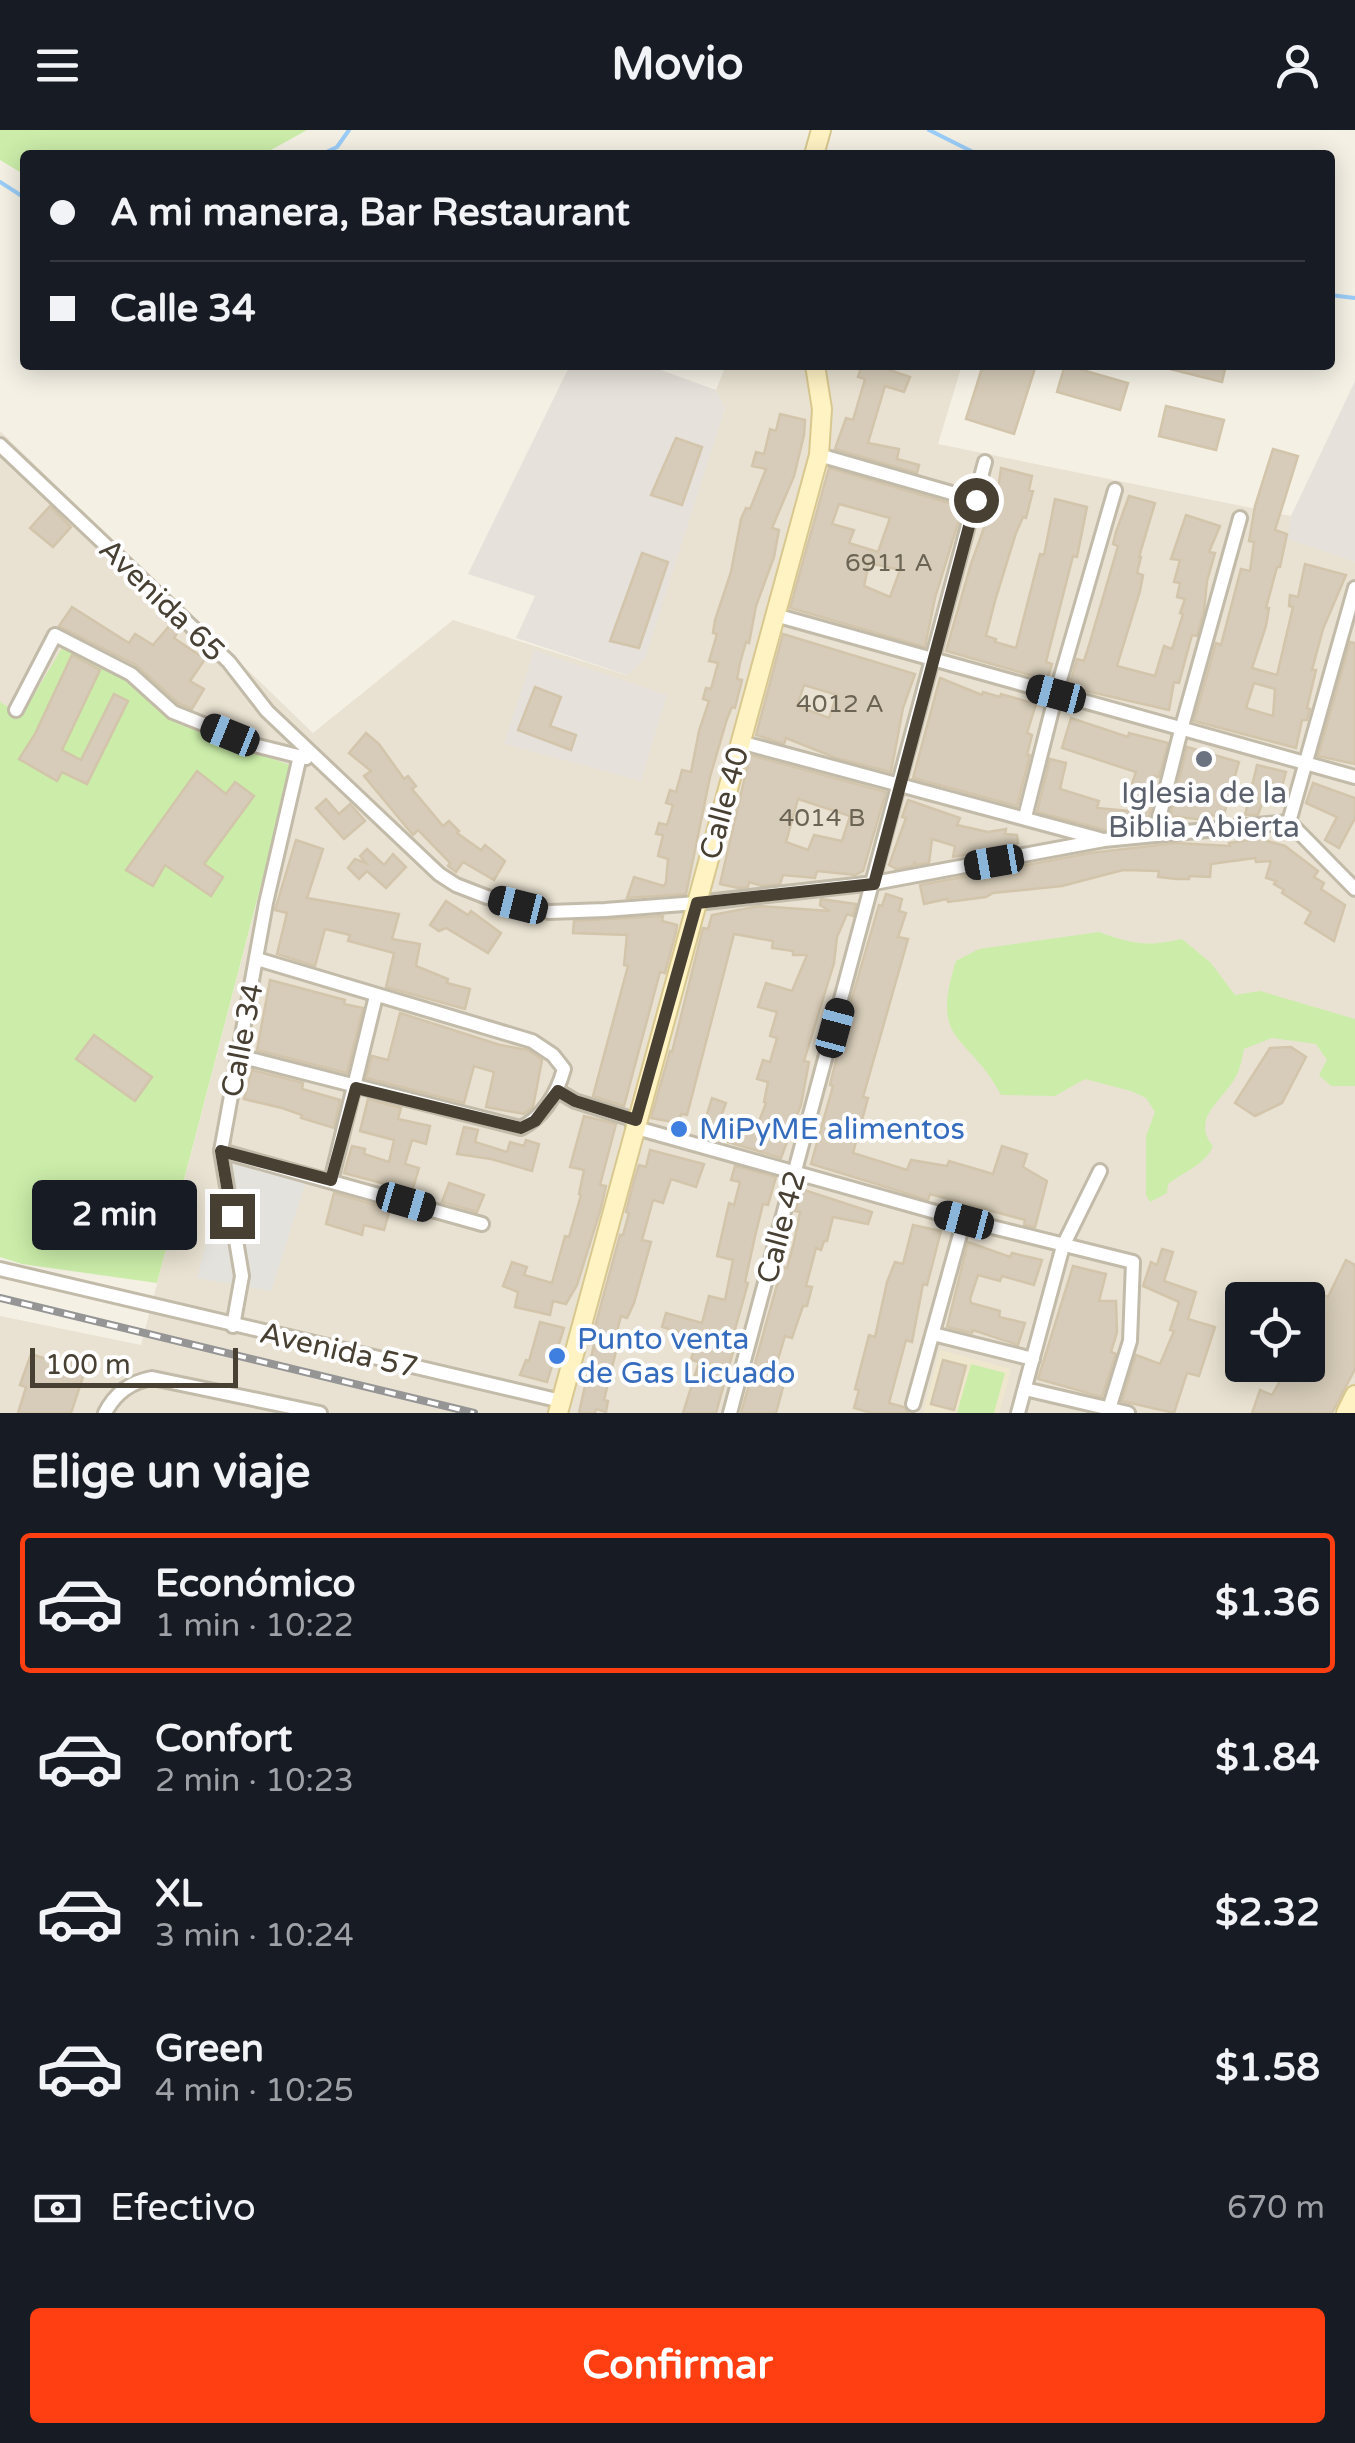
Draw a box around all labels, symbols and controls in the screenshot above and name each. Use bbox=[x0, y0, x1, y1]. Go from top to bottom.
icon: menu bbox=[30, 38, 85, 93]
text: Movio bbox=[611, 38, 744, 92]
icon: person bbox=[1270, 38, 1325, 93]
text: A mi manera, Bar Restaurant bbox=[110, 190, 630, 236]
text: Calle 34 bbox=[110, 286, 256, 332]
route start bbox=[954, 478, 999, 523]
street label: Avenida 65 bbox=[91, 531, 232, 670]
house number: 6911 A bbox=[845, 548, 933, 578]
car bbox=[1023, 672, 1089, 716]
house number: 4012 A bbox=[796, 689, 884, 719]
car bbox=[197, 710, 263, 760]
street label: Calle 40 bbox=[692, 743, 757, 864]
marker: Iglesia de la Biblia Abierta bbox=[1193, 748, 1215, 770]
place label: Iglesia de la Biblia Abierta bbox=[1108, 775, 1300, 846]
house number: 4014 B bbox=[779, 803, 865, 833]
car bbox=[962, 842, 1026, 882]
car bbox=[485, 883, 551, 927]
street label: Calle 34 bbox=[213, 980, 272, 1100]
car bbox=[813, 995, 857, 1061]
place label: MiPyME alimentos bbox=[699, 1111, 965, 1148]
marker: MiPyME alimentos bbox=[668, 1118, 690, 1140]
street label: Calle 42 bbox=[749, 1167, 814, 1288]
car bbox=[373, 1179, 439, 1225]
callout: 2 min bbox=[32, 1181, 197, 1251]
route end bbox=[210, 1194, 255, 1239]
text: 2 min bbox=[72, 1196, 157, 1234]
car bbox=[931, 1198, 997, 1242]
map controls bbox=[1225, 1282, 1325, 1382]
button: locate bbox=[1225, 1282, 1325, 1382]
street label: Avenida 57 bbox=[256, 1314, 421, 1387]
place label: Punto venta de Gas Licuado bbox=[577, 1321, 796, 1392]
scale bar bbox=[30, 1343, 238, 1388]
marker: Punto venta de Gas Licuado bbox=[546, 1345, 568, 1367]
text: 100 m bbox=[45, 1348, 131, 1382]
text: Elige un viaje bbox=[30, 1446, 310, 1500]
icon: car bbox=[35, 1558, 125, 1648]
text: Económico bbox=[155, 1561, 356, 1607]
text: $1.36 bbox=[1215, 1580, 1320, 1626]
text: 1 min · 10:22 bbox=[155, 1607, 354, 1645]
icon: car bbox=[35, 1713, 125, 1803]
text: Confort bbox=[155, 1716, 292, 1762]
text: $1.84 bbox=[1215, 1735, 1320, 1781]
text: 2 min · 10:23 bbox=[155, 1762, 354, 1800]
icon: car bbox=[35, 1868, 125, 1958]
text: XL bbox=[155, 1871, 202, 1917]
text: $2.32 bbox=[1215, 1890, 1320, 1936]
text: 3 min · 10:24 bbox=[155, 1917, 354, 1955]
icon: car bbox=[35, 2023, 125, 2113]
text: Green bbox=[155, 2026, 264, 2072]
text: $1.58 bbox=[1215, 2045, 1320, 2091]
text: 4 min · 10:25 bbox=[155, 2072, 354, 2110]
icon: cash bbox=[30, 2181, 85, 2236]
text: Efectivo bbox=[110, 2185, 256, 2231]
text: 670 m bbox=[1227, 2189, 1325, 2227]
button: Confirmar bbox=[30, 2308, 1325, 2423]

